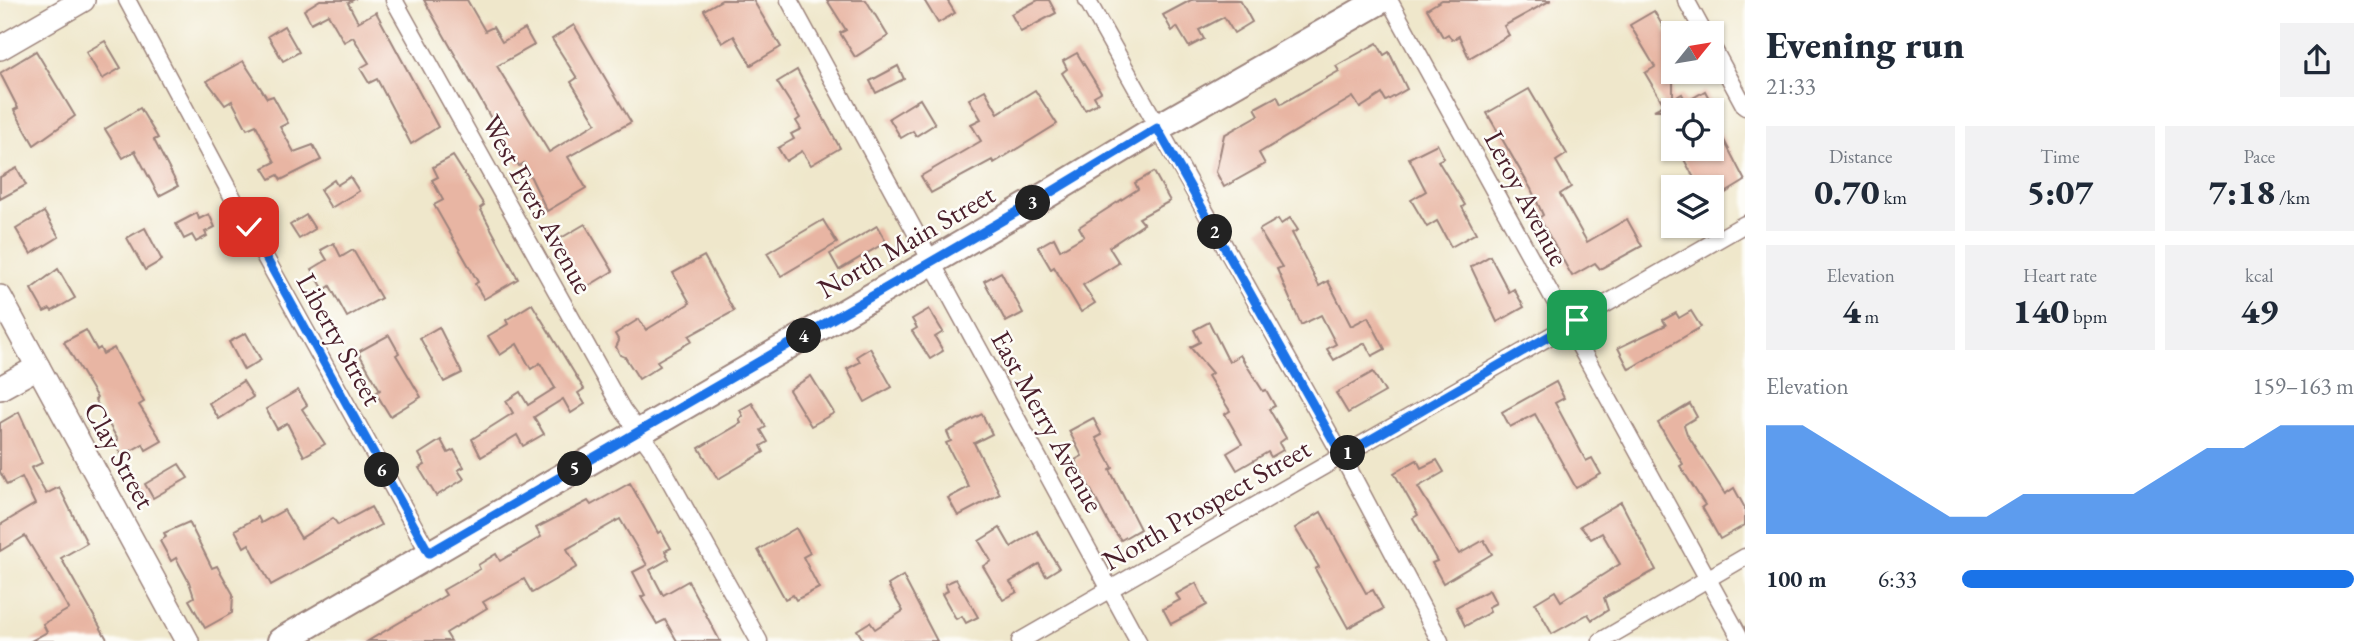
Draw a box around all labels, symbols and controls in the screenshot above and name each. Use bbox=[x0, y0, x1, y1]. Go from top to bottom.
text: Evening run bbox=[1766, 20, 1964, 69]
north arrow bbox=[1661, 21, 1724, 84]
map controls bbox=[1661, 21, 1724, 238]
button: share bbox=[2280, 23, 2354, 97]
text: 21:33 bbox=[1766, 71, 1816, 101]
button: locate bbox=[1661, 98, 1724, 161]
street label: West Evers Avenue bbox=[474, 108, 602, 300]
street label: Leroy Avenue bbox=[1476, 124, 1578, 272]
text: Distance bbox=[1829, 144, 1892, 169]
text: Time bbox=[2040, 144, 2080, 169]
text: Pace bbox=[2243, 144, 2275, 169]
text: 0.70 bbox=[1814, 169, 1880, 214]
text: 5:07 bbox=[2027, 169, 2093, 214]
text: 7:18 bbox=[2208, 169, 2275, 214]
button: layers bbox=[1661, 175, 1724, 238]
street label: North Main Street bbox=[811, 176, 1001, 306]
text: km bbox=[1880, 185, 1907, 210]
text: /km bbox=[2275, 185, 2310, 210]
pin: 3 bbox=[1016, 186, 1050, 220]
text: 3 bbox=[1027, 190, 1038, 215]
pin bbox=[219, 197, 279, 257]
icon: check bbox=[230, 208, 268, 246]
pin: 2 bbox=[1198, 215, 1232, 250]
text: 2 bbox=[1209, 219, 1220, 244]
text: Elevation bbox=[1826, 263, 1895, 288]
text: Heart rate bbox=[2023, 263, 2097, 288]
text: kcal bbox=[2245, 263, 2274, 288]
street label: Liberty Street bbox=[289, 266, 391, 412]
text: 4 bbox=[1842, 288, 1861, 333]
text: 140 bbox=[2013, 288, 2069, 333]
text: 49 bbox=[2240, 288, 2278, 333]
pin bbox=[1547, 290, 1607, 350]
icon: arrive bbox=[1558, 301, 1596, 339]
text: m bbox=[1861, 304, 1879, 329]
text: bpm bbox=[2069, 304, 2107, 329]
pin: 4 bbox=[786, 318, 822, 354]
text: 4 bbox=[798, 323, 809, 348]
street label: East Merry Avenue bbox=[983, 324, 1113, 518]
text: Elevation bbox=[1766, 371, 1849, 401]
text: 159–163 m bbox=[2253, 371, 2354, 401]
street label: Clay Street bbox=[76, 395, 164, 515]
street label: North Prospect Street bbox=[1096, 430, 1317, 578]
pin: 1 bbox=[1330, 435, 1366, 470]
text: 1 bbox=[1342, 440, 1353, 465]
pin: 6 bbox=[364, 452, 400, 488]
pin: 5 bbox=[558, 452, 592, 486]
text: 5 bbox=[569, 456, 580, 481]
text: 6 bbox=[376, 457, 387, 482]
text: 100 m bbox=[1766, 564, 1827, 594]
text: 6:33 bbox=[1878, 564, 1917, 594]

